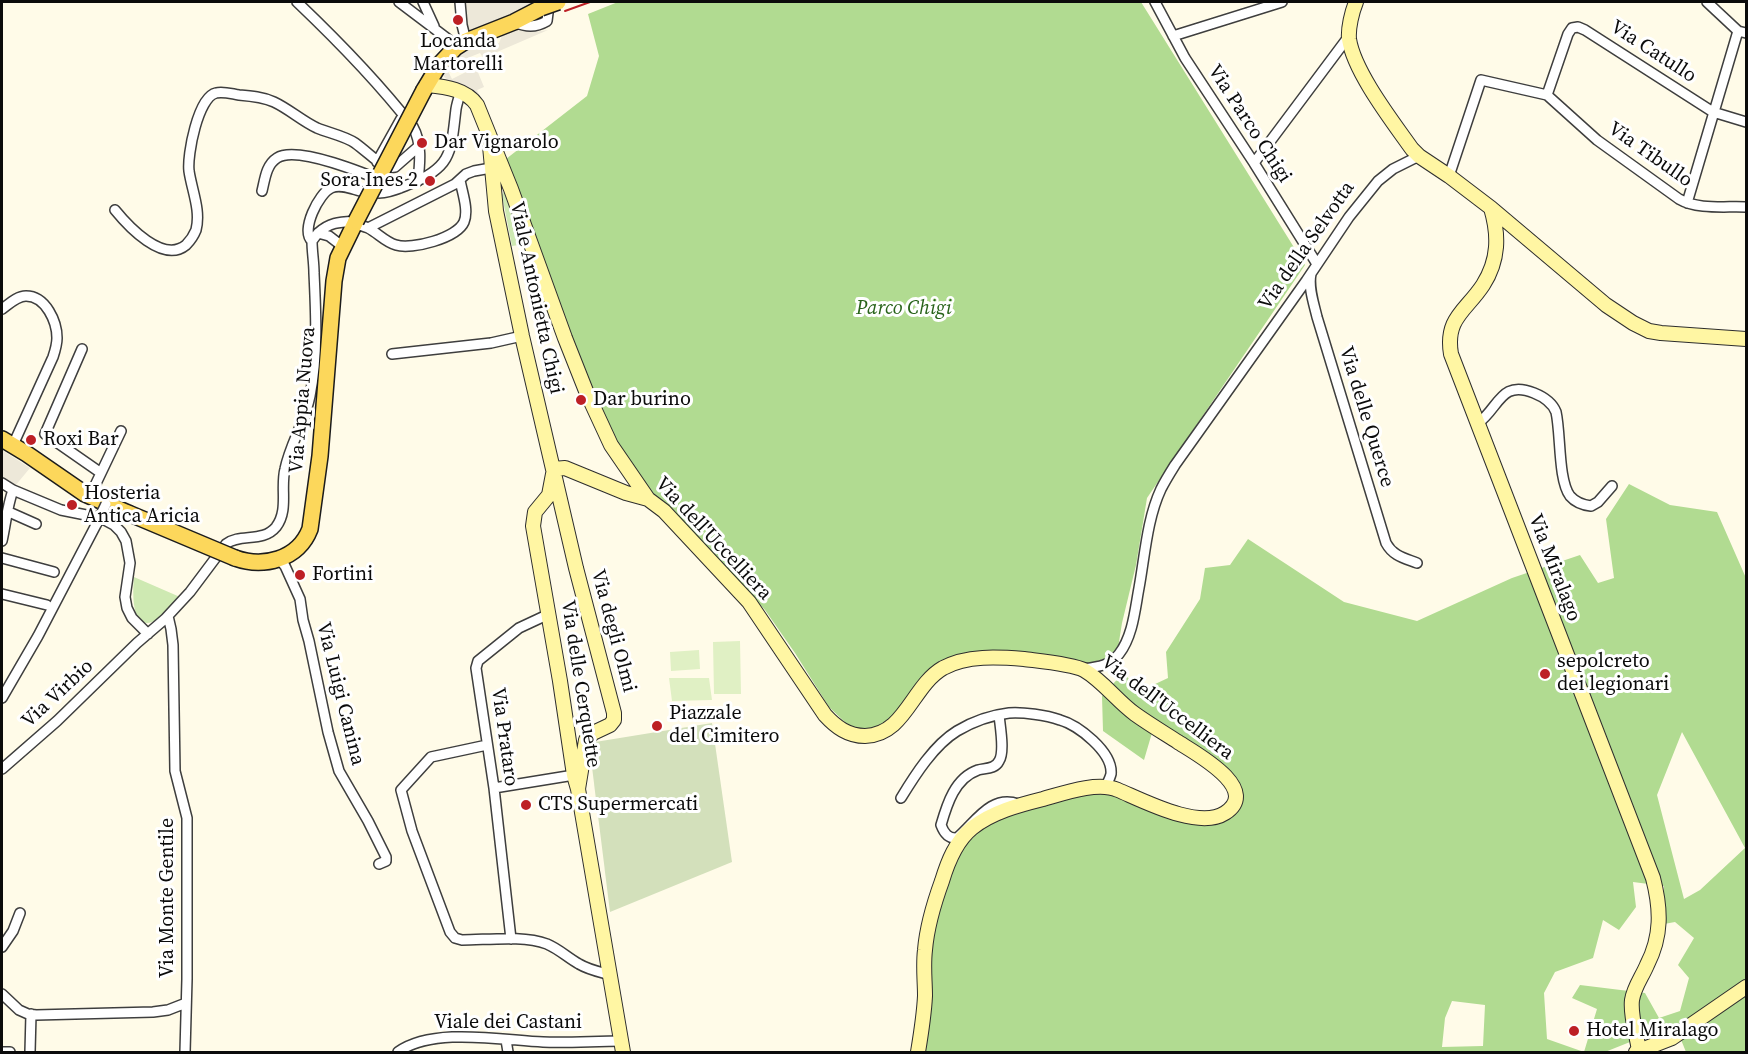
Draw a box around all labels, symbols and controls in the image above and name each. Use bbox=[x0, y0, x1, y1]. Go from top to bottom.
marker: Locanda Martorelli bbox=[451, 13, 465, 27]
street label: Via Catullo bbox=[1606, 15, 1700, 89]
place label: Locanda Martorelli bbox=[413, 30, 503, 77]
street label: Via Parco Chigi bbox=[1202, 60, 1296, 188]
street label: Via Tibullo bbox=[1603, 117, 1697, 193]
place label: Dar Vignarolo bbox=[434, 131, 559, 155]
marker: Dar Vignarolo bbox=[415, 136, 429, 150]
place label: Sora Ines 2 bbox=[321, 169, 418, 193]
marker: Sora Ines 2 bbox=[423, 174, 437, 188]
street label: Via della Selvotta bbox=[1254, 177, 1360, 315]
street label: Viale Antonietta Chigi bbox=[504, 200, 568, 396]
park label: Parco Chigi bbox=[856, 297, 952, 321]
street label: Via Appia Nuova bbox=[285, 326, 321, 474]
street label: Via delle Querce bbox=[1333, 344, 1399, 490]
place label: Dar burino bbox=[593, 388, 691, 412]
marker: Dar burino bbox=[574, 393, 588, 407]
place label: Roxi Bar bbox=[43, 428, 119, 452]
marker: Roxi Bar bbox=[24, 433, 38, 447]
street label: Via dell'Uccelliera bbox=[650, 472, 776, 606]
place label: Hosteria Antica Aricia bbox=[84, 482, 200, 529]
marker: Hosteria Antica Aricia bbox=[65, 498, 79, 512]
street label: Via Miralago bbox=[1523, 511, 1585, 625]
place label: Fortini bbox=[312, 563, 373, 587]
street label: Via degli Olmi bbox=[585, 567, 641, 695]
marker: Fortini bbox=[293, 568, 307, 582]
street label: Via delle Cerquette bbox=[555, 599, 605, 769]
street label: Via Luigi Canina bbox=[311, 620, 369, 768]
street label: Via dell'Uccelliera bbox=[1096, 650, 1238, 766]
place label: sepolcreto dei legionari bbox=[1557, 650, 1669, 697]
street label: Via Virbio bbox=[17, 655, 99, 733]
marker: sepolcreto dei legionari bbox=[1538, 667, 1552, 681]
street label: Via Prataro bbox=[485, 686, 523, 788]
place label: Piazzale del Cimitero bbox=[669, 702, 779, 749]
marker: Piazzale del Cimitero bbox=[650, 719, 664, 733]
place label: CTS Supermercati bbox=[538, 793, 698, 817]
marker: CTS Supermercati bbox=[519, 798, 533, 812]
street label: Via Monte Gentile bbox=[156, 818, 180, 978]
street label: Viale dei Castani bbox=[434, 1011, 582, 1035]
place label: Hotel Miralago bbox=[1586, 1019, 1719, 1043]
marker: Hotel Miralago bbox=[1567, 1024, 1581, 1038]

